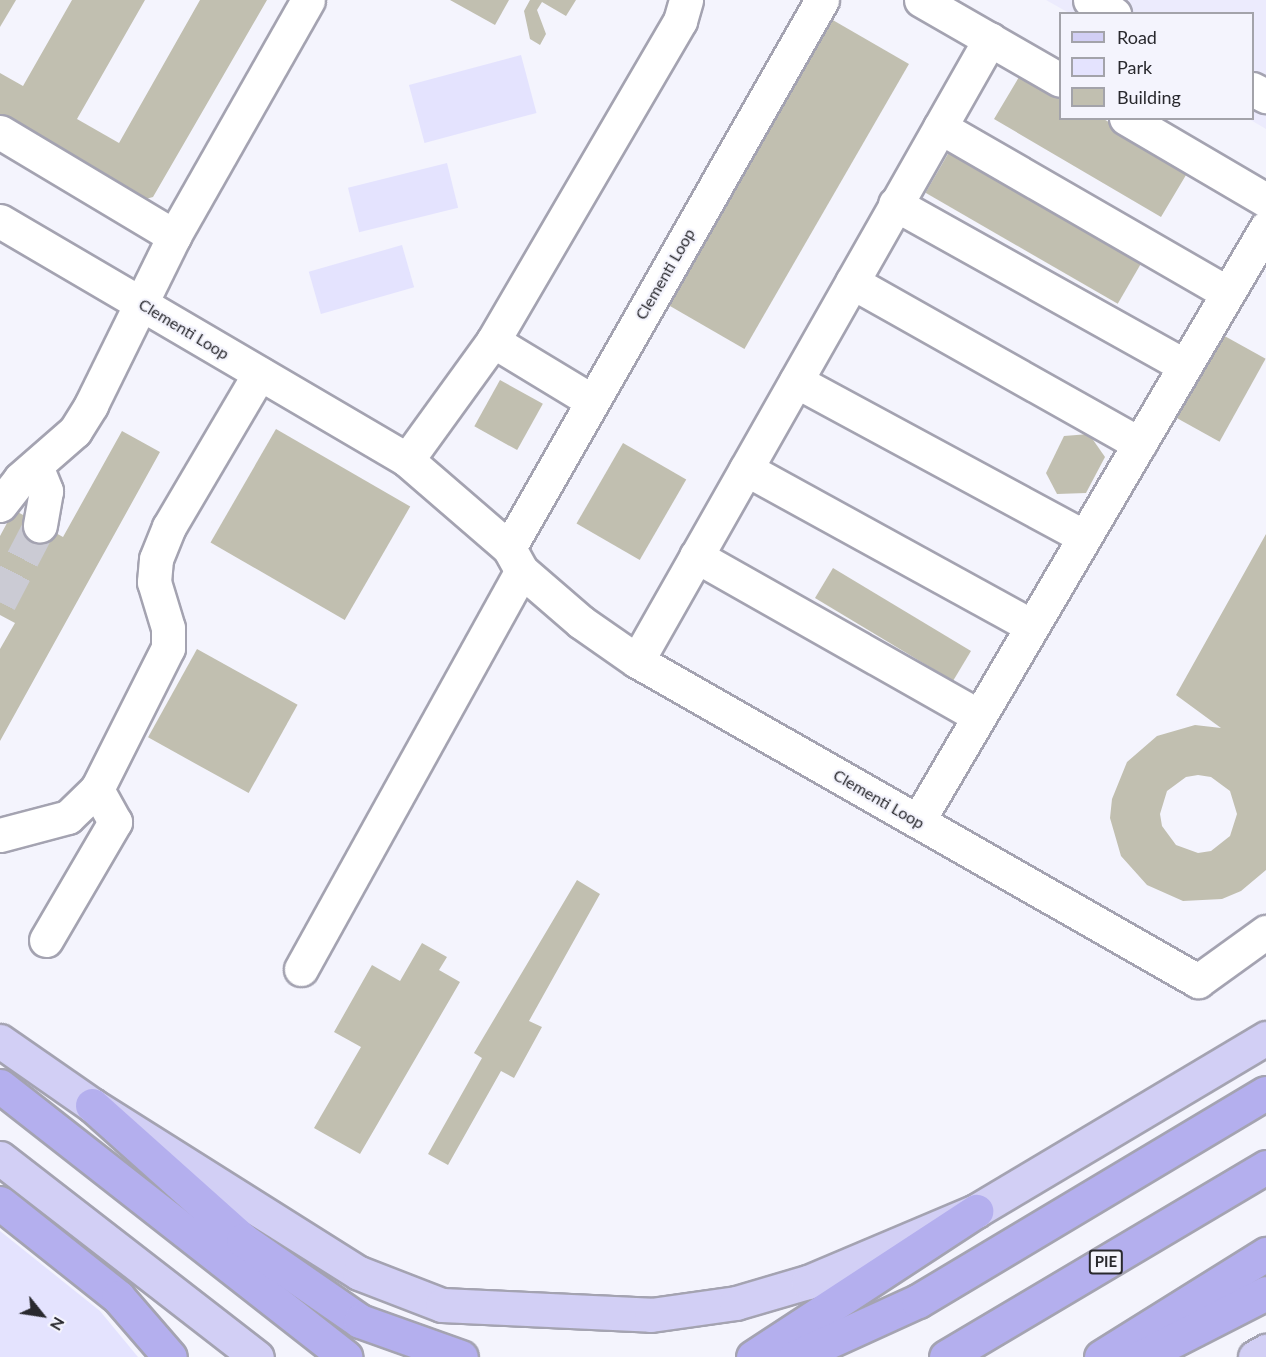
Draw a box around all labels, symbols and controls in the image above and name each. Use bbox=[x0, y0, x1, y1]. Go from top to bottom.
legend bbox=[1059, 12, 1254, 120]
text: Road bbox=[1117, 26, 1157, 48]
text: Park bbox=[1117, 56, 1152, 78]
text: Building bbox=[1117, 86, 1181, 108]
street label: Clementi Loop bbox=[631, 225, 699, 323]
street label: Clementi Loop bbox=[135, 294, 233, 364]
street label: Clementi Loop bbox=[830, 765, 928, 833]
road number: PIE bbox=[1088, 1250, 1124, 1274]
north arrow bbox=[12, 1285, 72, 1345]
text: N bbox=[47, 1314, 69, 1334]

